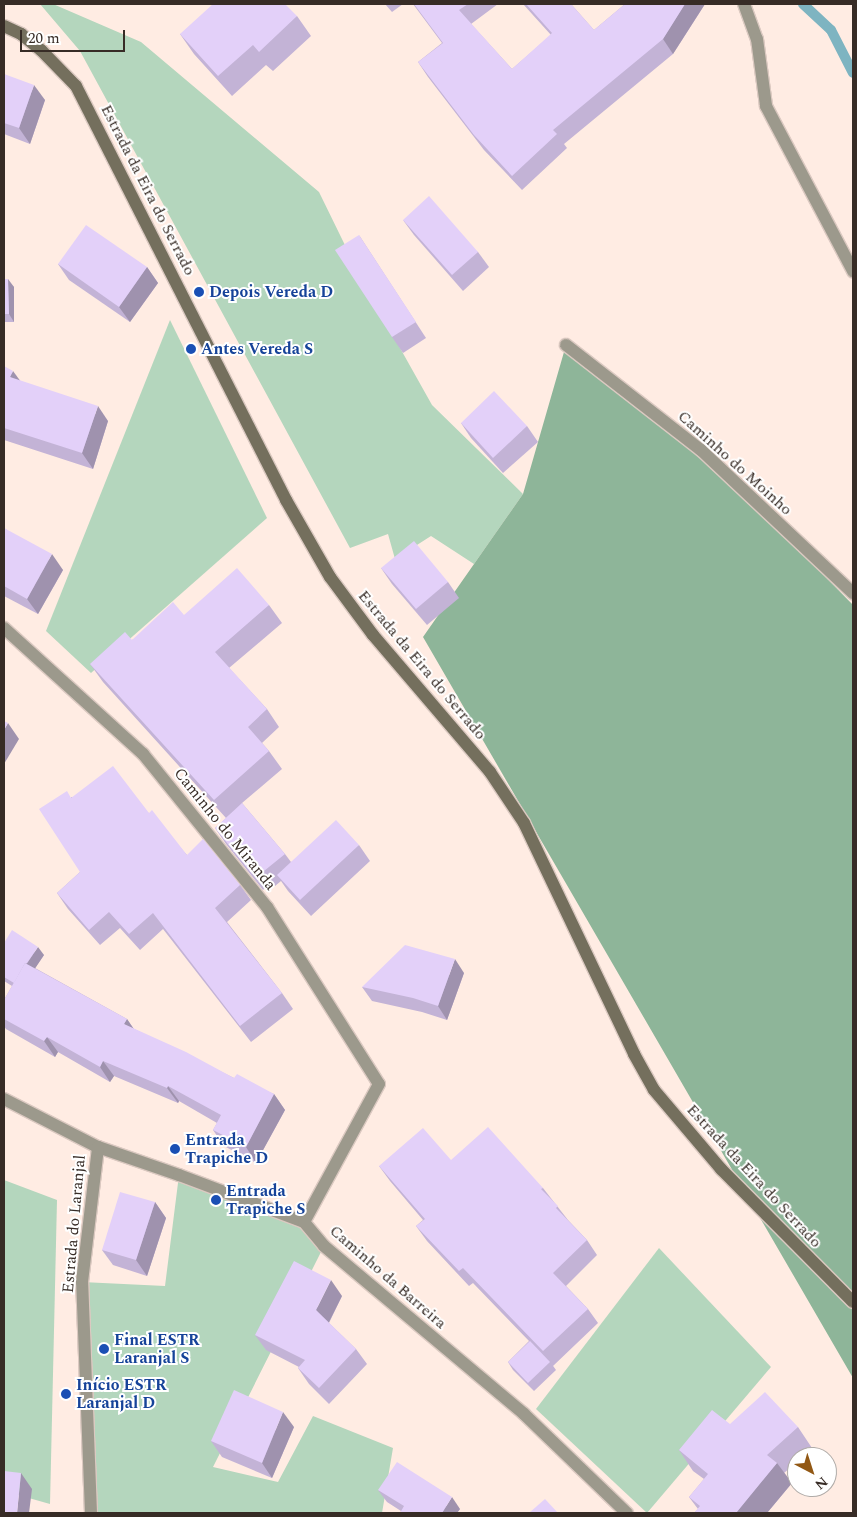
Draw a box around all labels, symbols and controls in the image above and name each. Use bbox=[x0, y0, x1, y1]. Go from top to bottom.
scale bar bbox=[22, 20, 128, 52]
text: 20 m bbox=[28, 27, 60, 50]
street label: Estrada da Eira do Serrado bbox=[97, 101, 199, 279]
place label: Depois Vereda D bbox=[209, 282, 333, 302]
marker: Depois Vereda D bbox=[193, 286, 205, 298]
place label: Antes Vereda S bbox=[201, 339, 313, 359]
marker: Antes Vereda S bbox=[185, 343, 197, 355]
street label: Caminho do Moinho bbox=[674, 407, 796, 519]
street label: Estrada da Eira do Serrado bbox=[354, 586, 490, 744]
street label: Caminho do Miranda bbox=[170, 764, 280, 894]
street label: Estrada da Eira do Serrado bbox=[683, 1100, 825, 1252]
place label: Entrada Trapiche D bbox=[185, 1130, 268, 1168]
marker: Entrada Trapiche D bbox=[169, 1143, 181, 1155]
street label: Estrada do Laranjal bbox=[58, 1154, 90, 1294]
place label: Entrada Trapiche S bbox=[226, 1181, 305, 1219]
marker: Entrada Trapiche S bbox=[210, 1194, 222, 1206]
street label: Caminho da Barreira bbox=[326, 1221, 450, 1333]
place label: Final ESTR Laranjal S bbox=[114, 1330, 200, 1368]
marker: Final ESTR Laranjal S bbox=[98, 1343, 110, 1355]
place label: Início ESTR Laranjal D bbox=[76, 1375, 167, 1413]
marker: Início ESTR Laranjal D bbox=[60, 1388, 72, 1400]
north arrow bbox=[787, 1447, 837, 1497]
text: N bbox=[810, 1471, 832, 1495]

